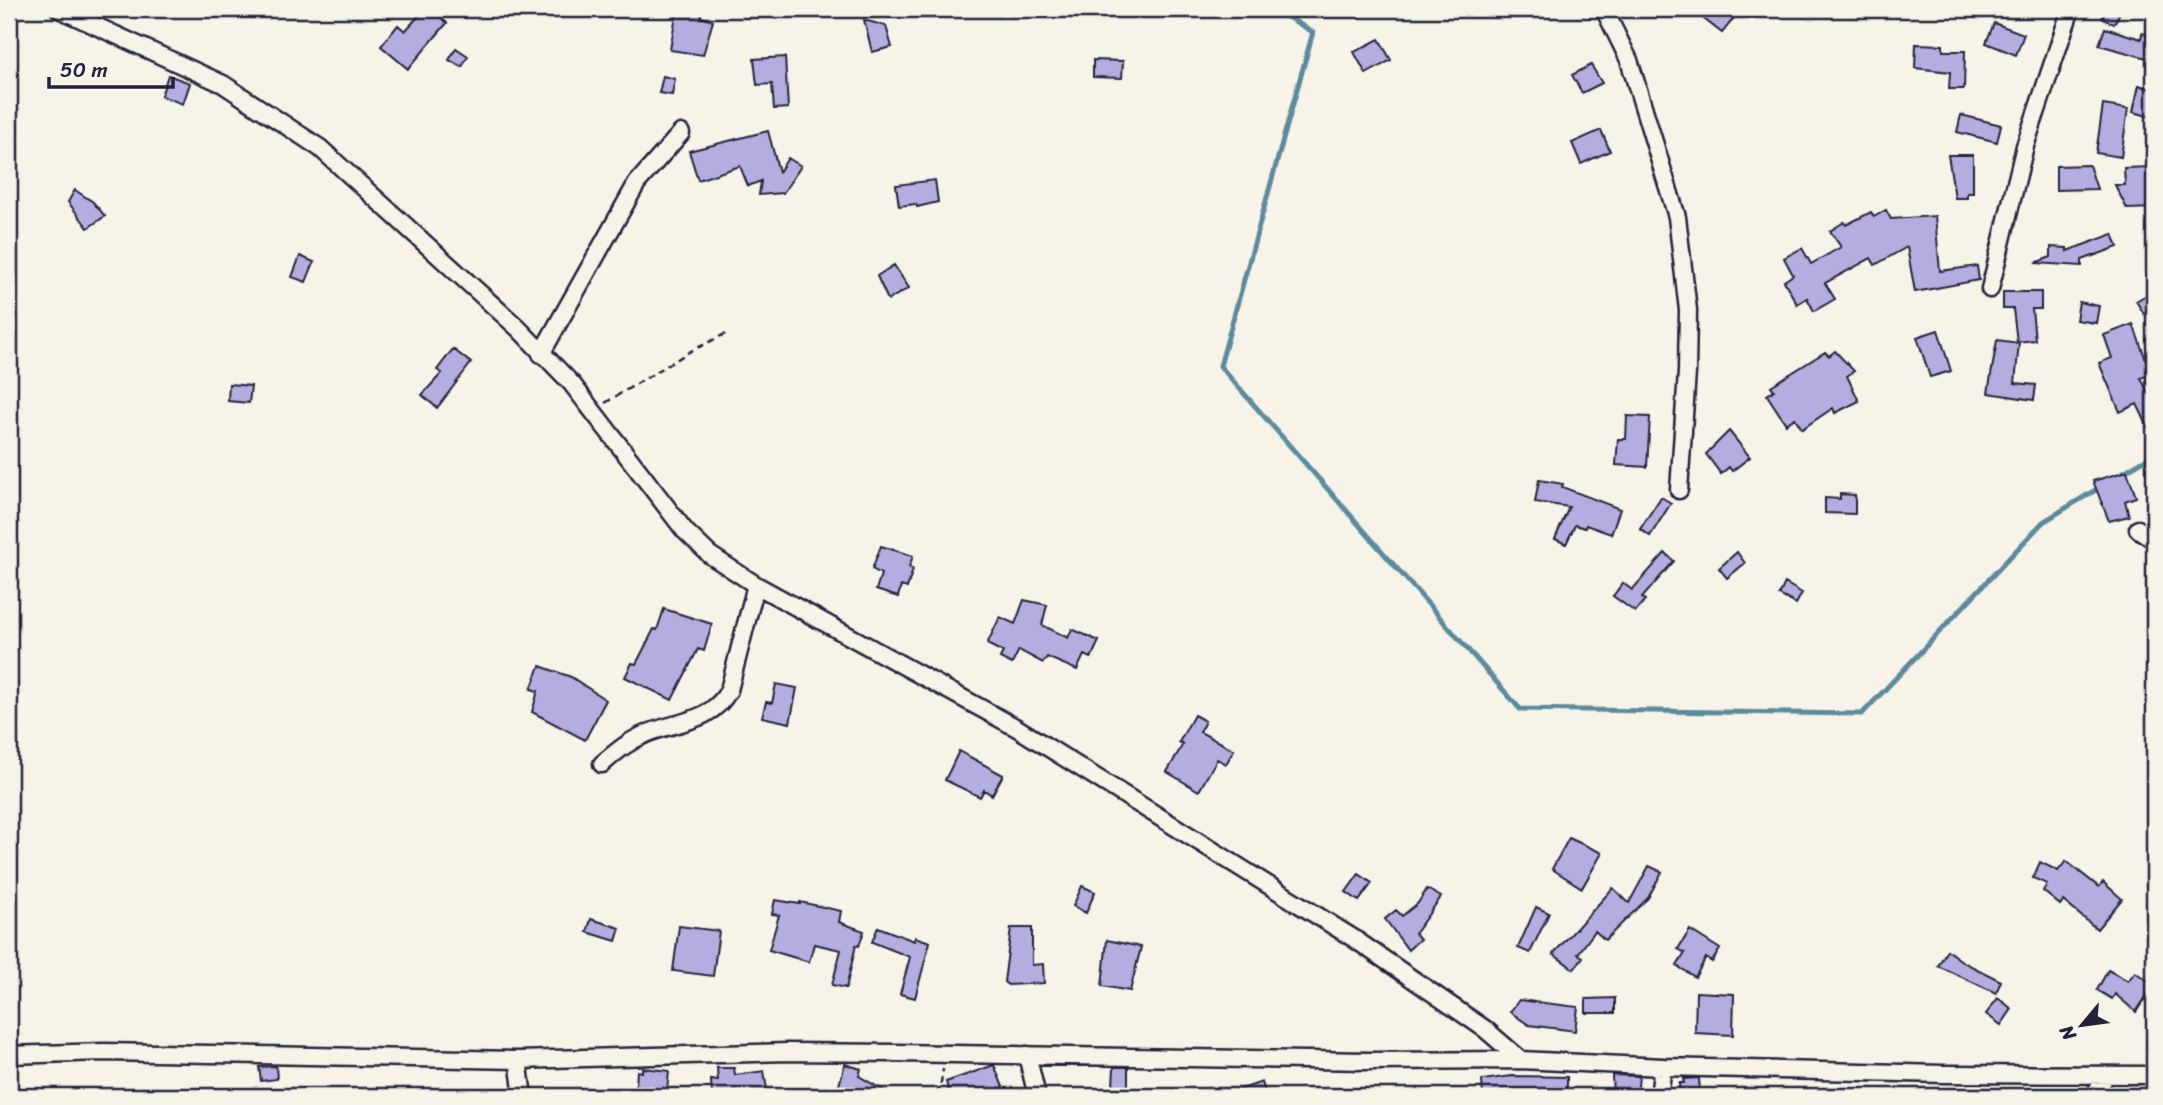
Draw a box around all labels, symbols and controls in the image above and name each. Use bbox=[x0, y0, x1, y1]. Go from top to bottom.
scale bar bbox=[49, 46, 173, 90]
text: 50 m bbox=[60, 51, 108, 89]
north arrow bbox=[2048, 990, 2118, 1060]
text: N bbox=[2050, 1019, 2086, 1048]

